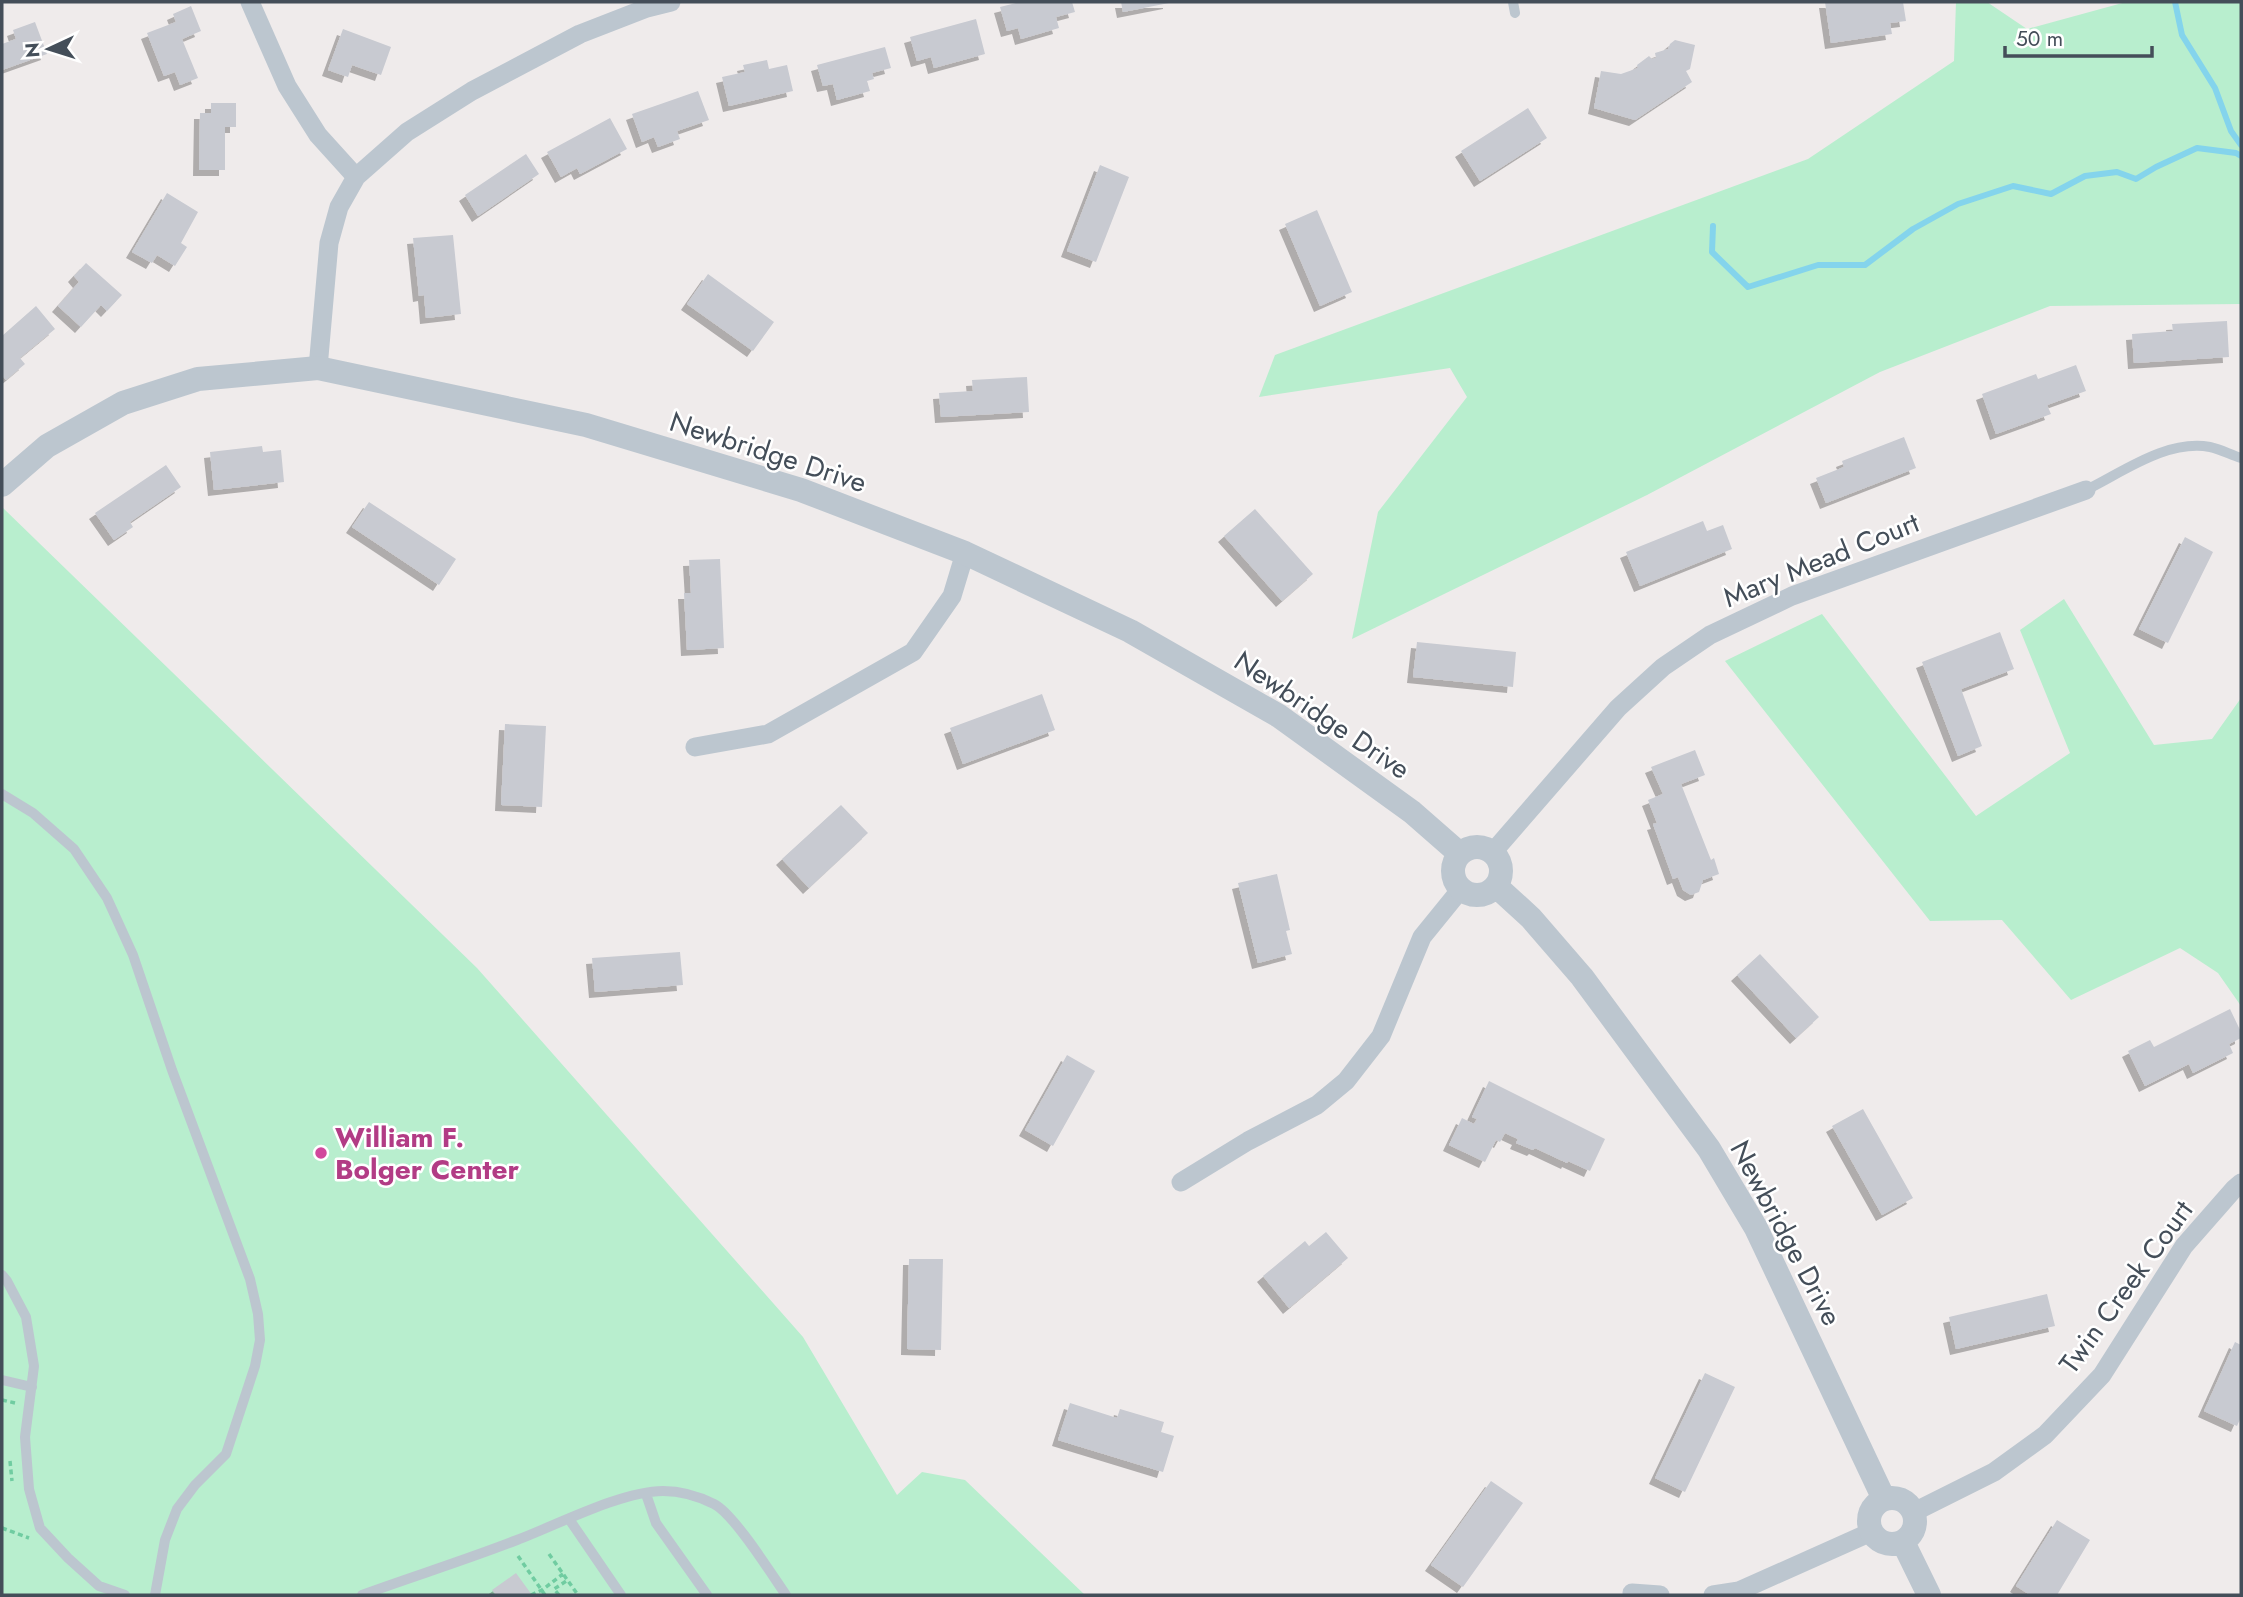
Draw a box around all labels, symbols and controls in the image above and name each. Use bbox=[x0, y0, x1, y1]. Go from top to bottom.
north arrow bbox=[14, 14, 84, 84]
scale bar bbox=[2005, 14, 2152, 58]
text: 50 m bbox=[2016, 24, 2063, 54]
text: N bbox=[19, 42, 47, 59]
street label: Newbridge Drive bbox=[664, 401, 872, 503]
street label: Mary Mead Court bbox=[1717, 502, 1925, 618]
street label: Newbridge Drive bbox=[1226, 641, 1418, 789]
place label: William F. Bolger Center bbox=[335, 1117, 519, 1190]
street label: Newbridge Drive bbox=[1720, 1133, 1852, 1333]
marker: William F. Bolger Center bbox=[313, 1145, 329, 1161]
street label: Twin Creek Court bbox=[2049, 1192, 2203, 1382]

